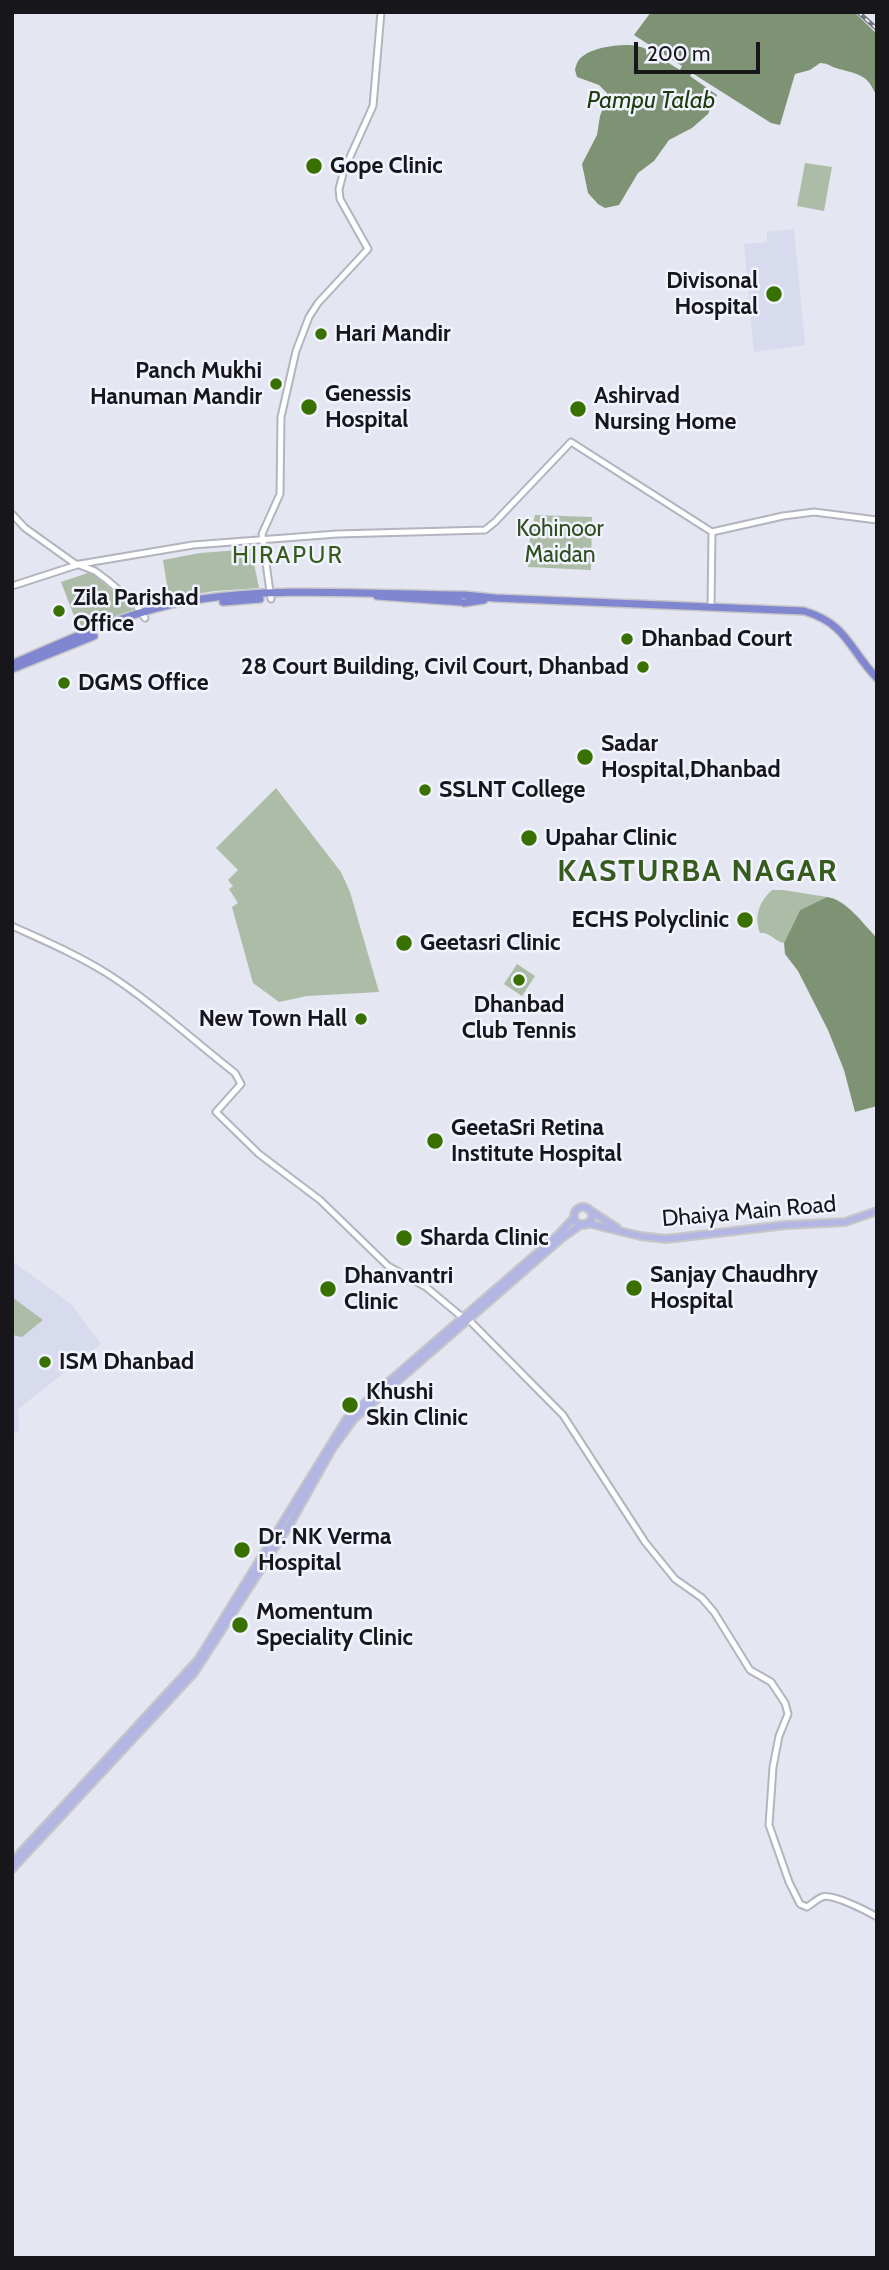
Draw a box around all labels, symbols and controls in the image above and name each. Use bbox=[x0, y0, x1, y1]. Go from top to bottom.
scale bar bbox=[637, 28, 763, 72]
text: 200 m bbox=[647, 41, 710, 66]
water label: Pampu Talab bbox=[587, 87, 715, 115]
place label: Gope Clinic bbox=[330, 152, 443, 180]
marker: Gope Clinic bbox=[304, 156, 324, 176]
place label: Divisonal Hospital bbox=[666, 267, 758, 321]
marker: Divisonal Hospital bbox=[764, 284, 784, 304]
place label: Hari Mandir bbox=[335, 320, 451, 348]
marker: Hari Mandir bbox=[313, 326, 329, 342]
place label: Panch Mukhi Hanuman Mandir bbox=[90, 357, 262, 411]
marker: Panch Mukhi Hanuman Mandir bbox=[268, 376, 284, 392]
place label: Genessis Hospital bbox=[325, 380, 411, 434]
place label: Ashirvad Nursing Home bbox=[594, 382, 736, 436]
marker: Genessis Hospital bbox=[299, 397, 319, 417]
marker: Ashirvad Nursing Home bbox=[568, 399, 588, 419]
park label: Kohinoor Maidan bbox=[516, 515, 604, 569]
district label: HIRAPUR bbox=[233, 542, 343, 570]
place label: Zila Parishad Office bbox=[73, 584, 199, 638]
marker: Zila Parishad Office bbox=[51, 603, 67, 619]
place label: Dhanbad Court bbox=[641, 625, 792, 653]
marker: Dhanbad Court bbox=[619, 631, 635, 647]
place label: 28 Court Building, Civil Court, Dhanbad bbox=[241, 653, 629, 681]
marker: 28 Court Building, Civil Court, Dhanbad bbox=[635, 659, 651, 675]
place label: DGMS Office bbox=[78, 669, 209, 697]
marker: DGMS Office bbox=[56, 675, 72, 691]
place label: Sadar Hospital,Dhanbad bbox=[601, 730, 781, 784]
marker: Sadar Hospital,Dhanbad bbox=[575, 747, 595, 767]
place label: SSLNT College bbox=[439, 776, 585, 804]
marker: SSLNT College bbox=[417, 782, 433, 798]
place label: Upahar Clinic bbox=[545, 824, 677, 852]
marker: Upahar Clinic bbox=[519, 828, 539, 848]
district label: KASTURBA NAGAR bbox=[559, 854, 837, 890]
place label: ECHS Polyclinic bbox=[572, 906, 729, 934]
marker: ECHS Polyclinic bbox=[735, 910, 755, 930]
place label: Geetasri Clinic bbox=[420, 929, 560, 957]
marker: Geetasri Clinic bbox=[394, 933, 414, 953]
marker: Dhanbad Club Tennis bbox=[511, 972, 527, 988]
place label: Dhanbad Club Tennis bbox=[462, 991, 576, 1045]
place label: New Town Hall bbox=[199, 1005, 347, 1033]
marker: New Town Hall bbox=[353, 1011, 369, 1027]
place label: GeetaSri Retina Institute Hospital bbox=[451, 1114, 622, 1168]
marker: GeetaSri Retina Institute Hospital bbox=[425, 1131, 445, 1151]
street label: Dhaiya Main Road bbox=[661, 1191, 837, 1233]
place label: Sharda Clinic bbox=[420, 1224, 549, 1252]
marker: Sharda Clinic bbox=[394, 1228, 414, 1248]
place label: Sanjay Chaudhry Hospital bbox=[650, 1261, 818, 1315]
place label: Dhanvantri Clinic bbox=[344, 1262, 453, 1316]
marker: Sanjay Chaudhry Hospital bbox=[624, 1278, 644, 1298]
marker: Dhanvantri Clinic bbox=[318, 1279, 338, 1299]
place label: ISM Dhanbad bbox=[59, 1348, 194, 1376]
marker: ISM Dhanbad bbox=[37, 1354, 53, 1370]
place label: Khushi Skin Clinic bbox=[366, 1378, 468, 1432]
marker: Khushi Skin Clinic bbox=[340, 1395, 360, 1415]
place label: Dr. NK Verma Hospital bbox=[258, 1523, 391, 1577]
marker: Dr. NK Verma Hospital bbox=[232, 1540, 252, 1560]
place label: Momentum Speciality Clinic bbox=[256, 1598, 413, 1652]
marker: Momentum Speciality Clinic bbox=[230, 1615, 250, 1635]

